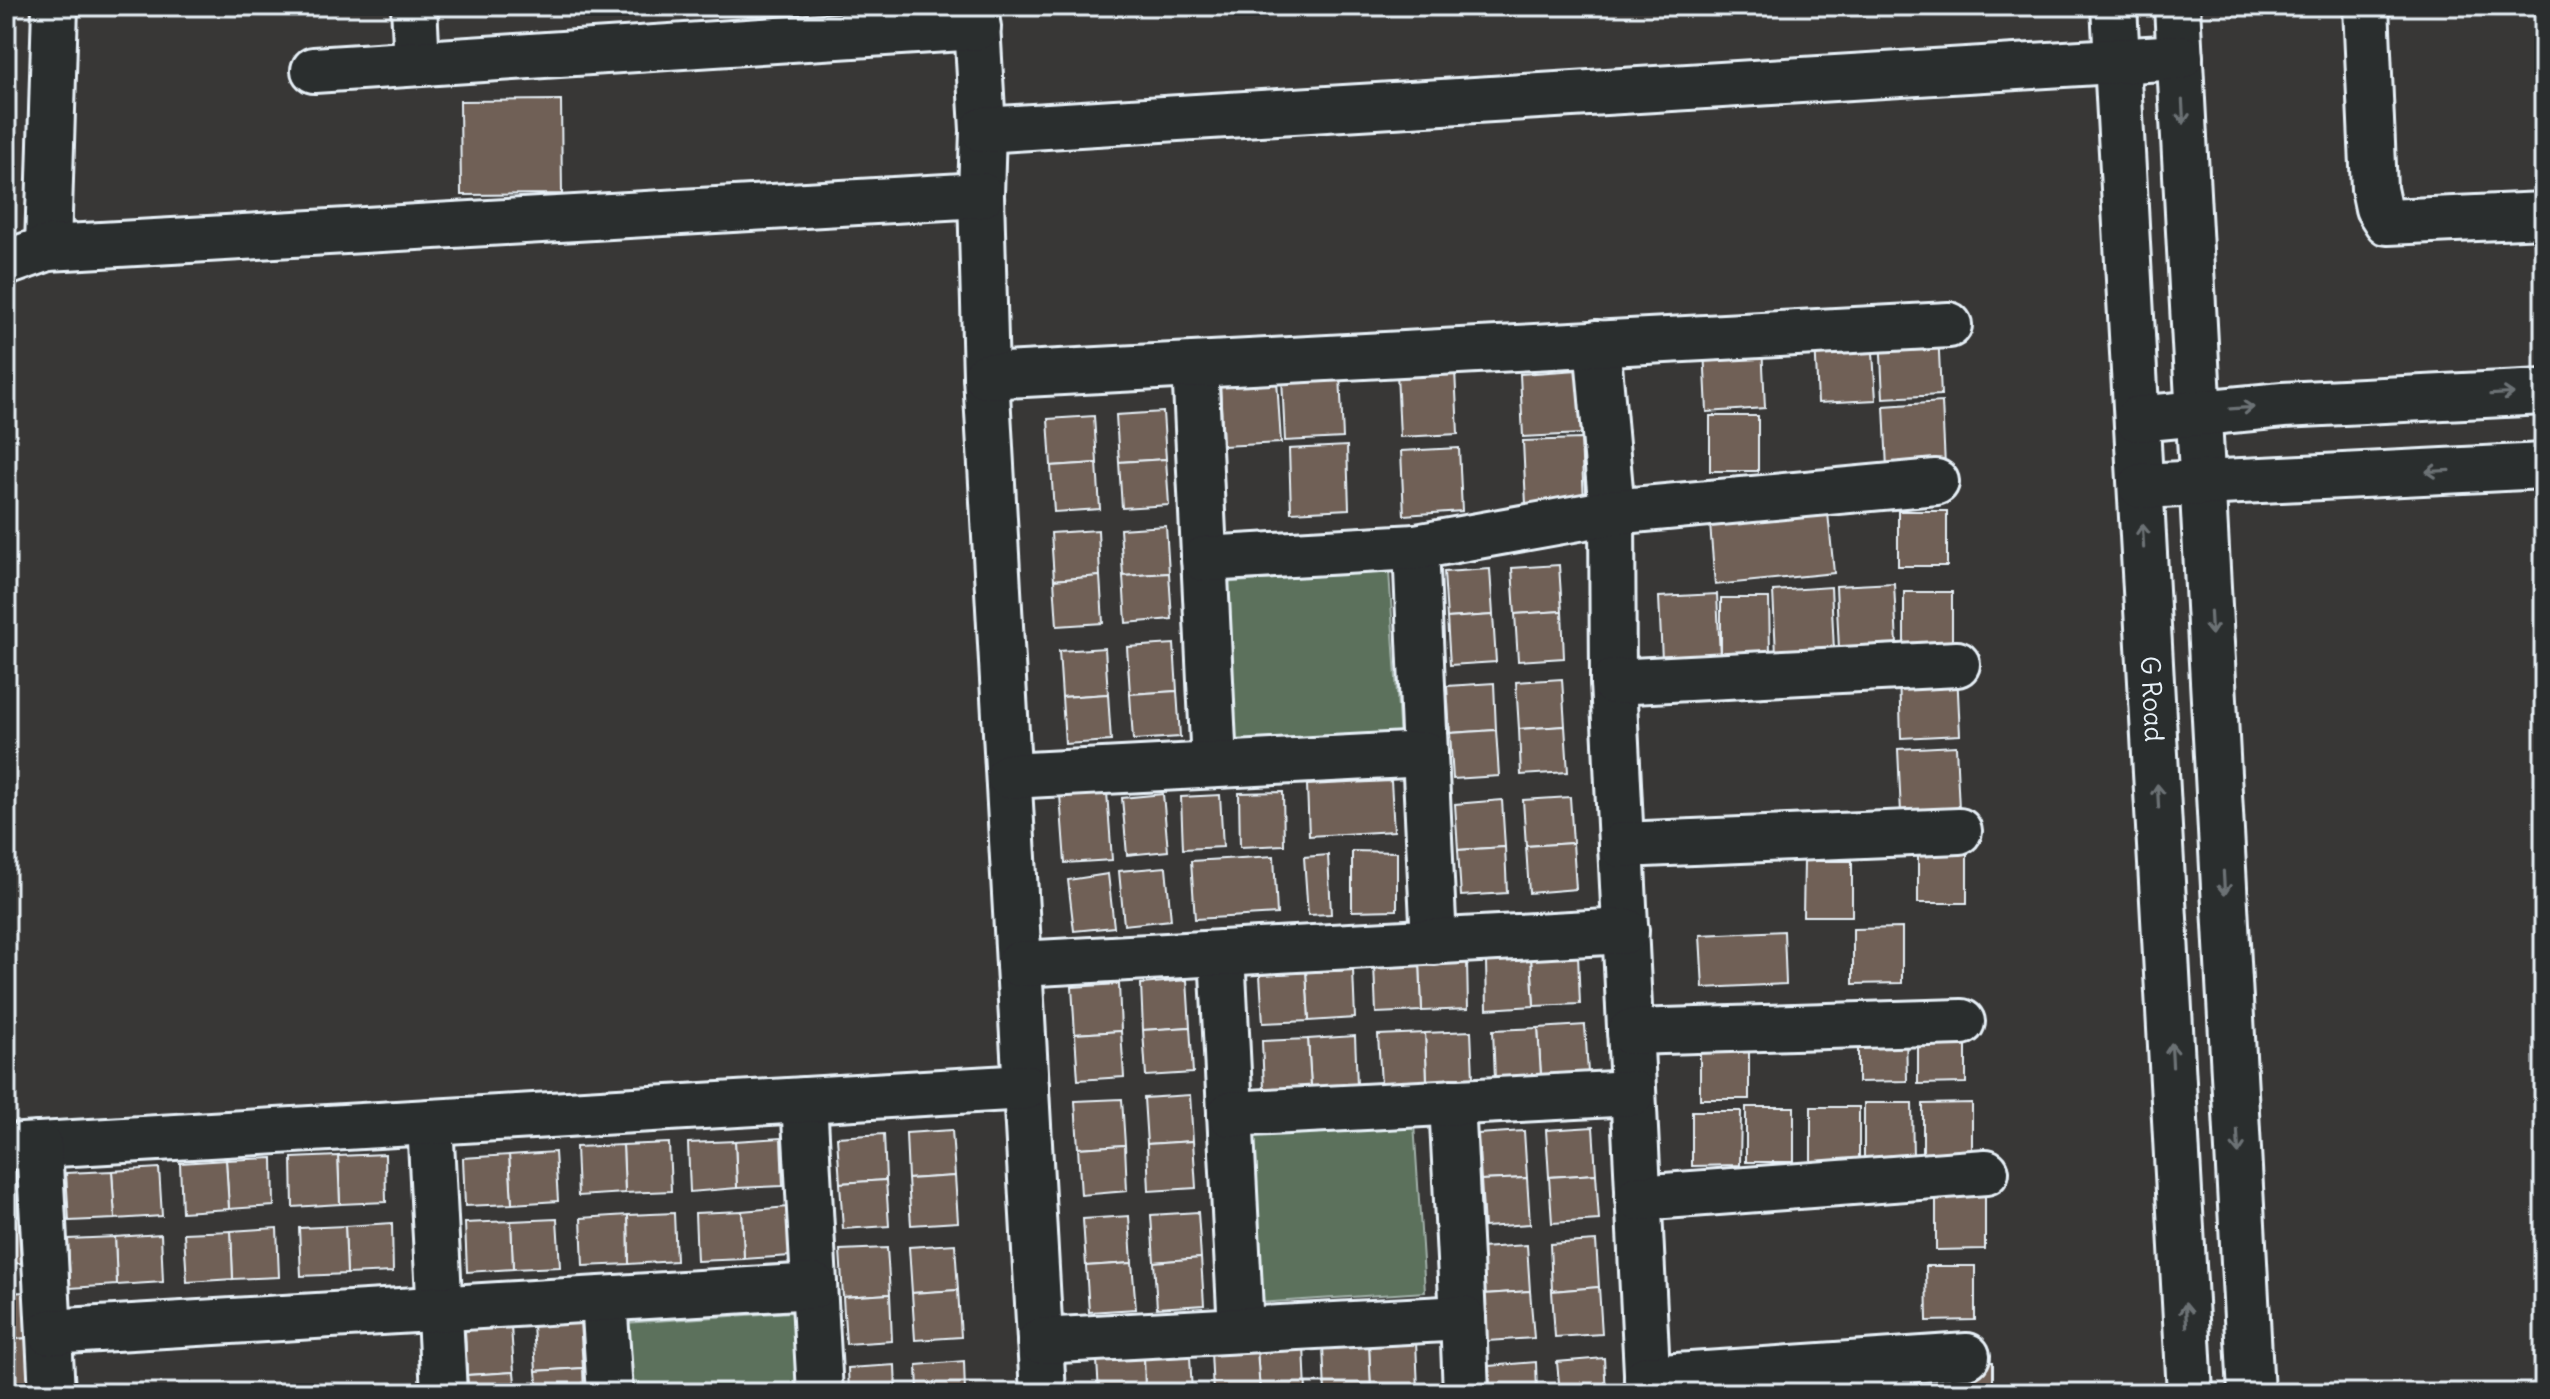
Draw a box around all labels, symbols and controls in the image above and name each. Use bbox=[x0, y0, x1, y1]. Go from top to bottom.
one-way arrow bbox=[2176, 98, 2191, 125]
one-way arrow bbox=[2488, 387, 2515, 402]
one-way arrow bbox=[2229, 400, 2255, 415]
one-way arrow bbox=[2425, 463, 2452, 478]
one-way arrow bbox=[2136, 523, 2151, 550]
one-way arrow bbox=[2204, 609, 2219, 636]
street label: G Road bbox=[2134, 655, 2171, 743]
one-way arrow bbox=[2150, 783, 2165, 810]
one-way arrow bbox=[2217, 869, 2232, 896]
one-way arrow bbox=[2164, 1043, 2179, 1069]
one-way arrow bbox=[2231, 1128, 2246, 1155]
one-way arrow bbox=[2178, 1302, 2193, 1329]

